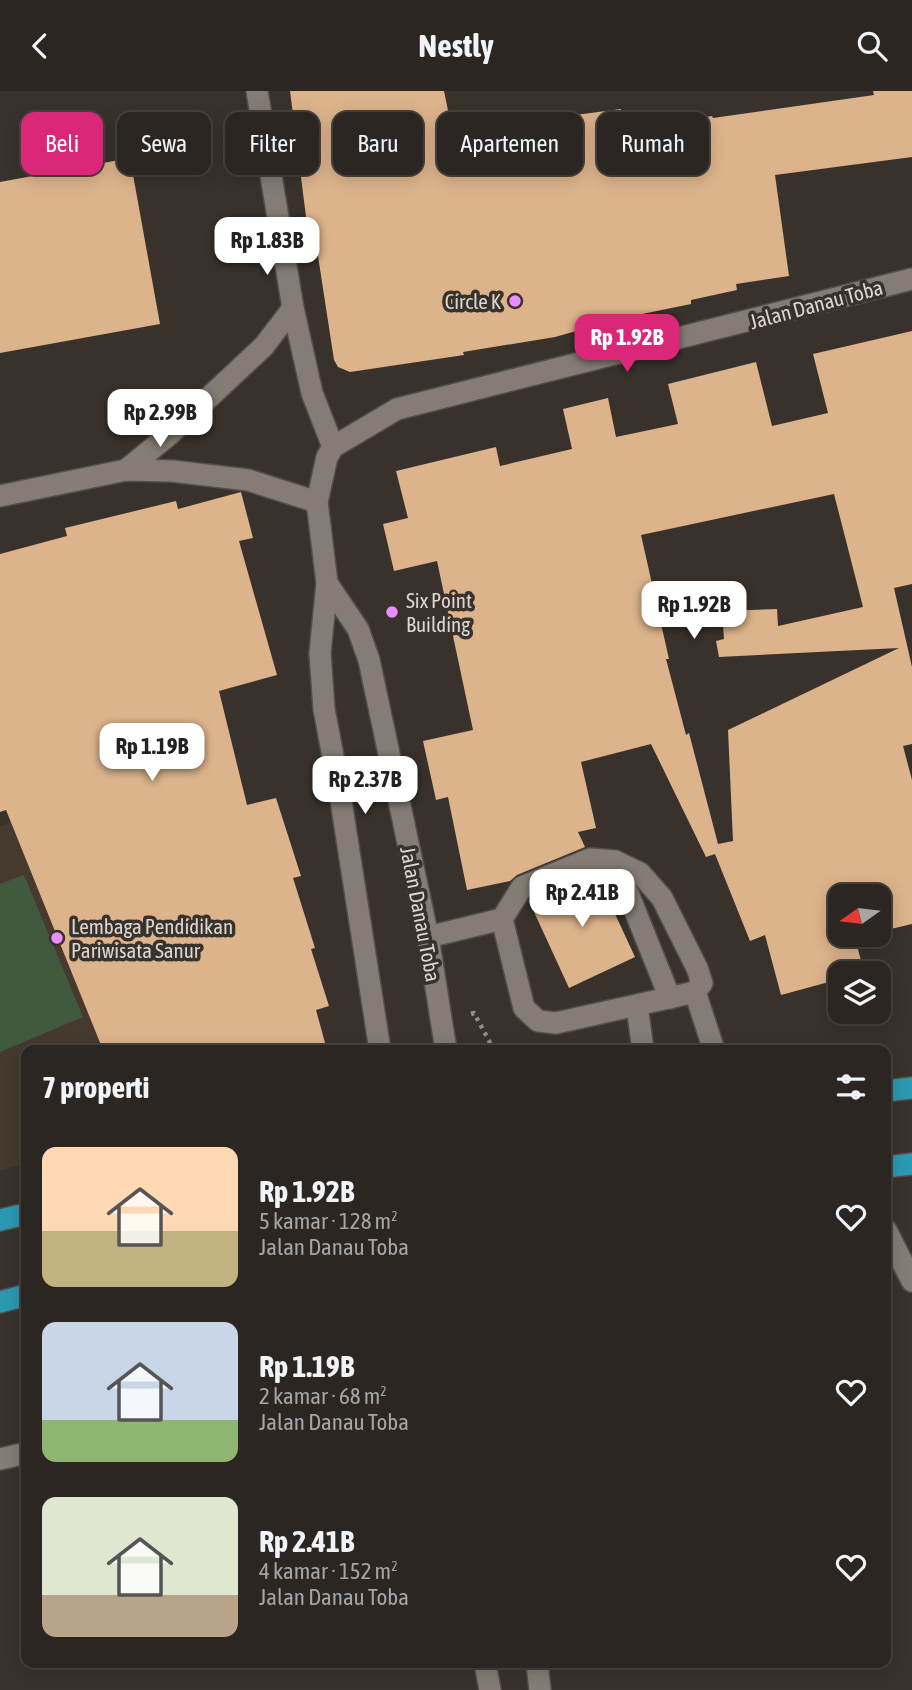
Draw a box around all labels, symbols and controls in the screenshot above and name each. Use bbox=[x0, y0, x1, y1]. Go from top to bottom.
icon: back bbox=[21, 27, 59, 65]
text: Nestly bbox=[418, 27, 494, 64]
icon: search bbox=[853, 27, 891, 65]
chip: Beli bbox=[21, 112, 103, 175]
chip: Sewa bbox=[117, 112, 211, 175]
chip: Filter bbox=[225, 112, 319, 175]
chip: Baru bbox=[333, 112, 423, 175]
chip: Apartemen bbox=[437, 112, 583, 175]
chip: Rumah bbox=[597, 112, 709, 175]
pin: Rp 1.83B bbox=[195, 218, 339, 277]
text: Rp 1.83B bbox=[231, 227, 303, 253]
street label: Jalan Danau Toba bbox=[747, 275, 885, 333]
place label: Circle K bbox=[445, 289, 502, 313]
marker: Circle K bbox=[507, 293, 523, 309]
pin: Rp 1.92B bbox=[555, 315, 699, 374]
text: Rp 1.92B bbox=[591, 324, 663, 350]
pin: Rp 2.99B bbox=[88, 389, 232, 449]
text: Rp 2.99B bbox=[124, 399, 196, 425]
pin: Rp 1.92B bbox=[622, 581, 766, 641]
place label: Six Point Building bbox=[406, 588, 472, 636]
text: Rp 1.92B bbox=[658, 591, 730, 617]
marker: Six Point Building bbox=[384, 604, 400, 620]
pin: Rp 1.19B bbox=[80, 723, 224, 783]
text: Rp 1.19B bbox=[116, 733, 188, 759]
pin: Rp 2.37B bbox=[293, 757, 437, 816]
text: Rp 2.37B bbox=[329, 766, 401, 792]
street label: Jalan Danau Toba bbox=[396, 845, 446, 983]
pin: Rp 2.41B bbox=[510, 869, 654, 929]
text: Rp 2.41B bbox=[546, 879, 618, 905]
north arrow bbox=[828, 884, 891, 947]
map controls bbox=[828, 884, 891, 1024]
place label: Lembaga Pendidikan Pariwisata Sanur bbox=[71, 914, 233, 962]
marker: Lembaga Pendidikan Pariwisata Sanur bbox=[49, 930, 65, 946]
button: layers bbox=[828, 961, 891, 1024]
icon: filters bbox=[832, 1068, 870, 1106]
text: 7 properti bbox=[42, 1070, 149, 1104]
text: Rp 1.92B bbox=[259, 1174, 354, 1208]
icon: home bbox=[98, 1175, 182, 1259]
icon: heart bbox=[832, 1198, 870, 1236]
text: 5 kamar · 128 m² bbox=[259, 1208, 398, 1234]
text: Jalan Danau Toba bbox=[259, 1234, 409, 1260]
text: Rp 1.19B bbox=[259, 1349, 354, 1383]
icon: home bbox=[98, 1350, 182, 1434]
icon: heart bbox=[832, 1373, 870, 1411]
text: 2 kamar · 68 m² bbox=[259, 1383, 387, 1409]
text: Jalan Danau Toba bbox=[259, 1409, 409, 1435]
text: Rp 2.41B bbox=[259, 1524, 354, 1558]
icon: home bbox=[98, 1525, 182, 1609]
icon: heart bbox=[832, 1548, 870, 1586]
text: 4 kamar · 152 m² bbox=[259, 1558, 398, 1584]
text: Jalan Danau Toba bbox=[259, 1584, 409, 1610]

